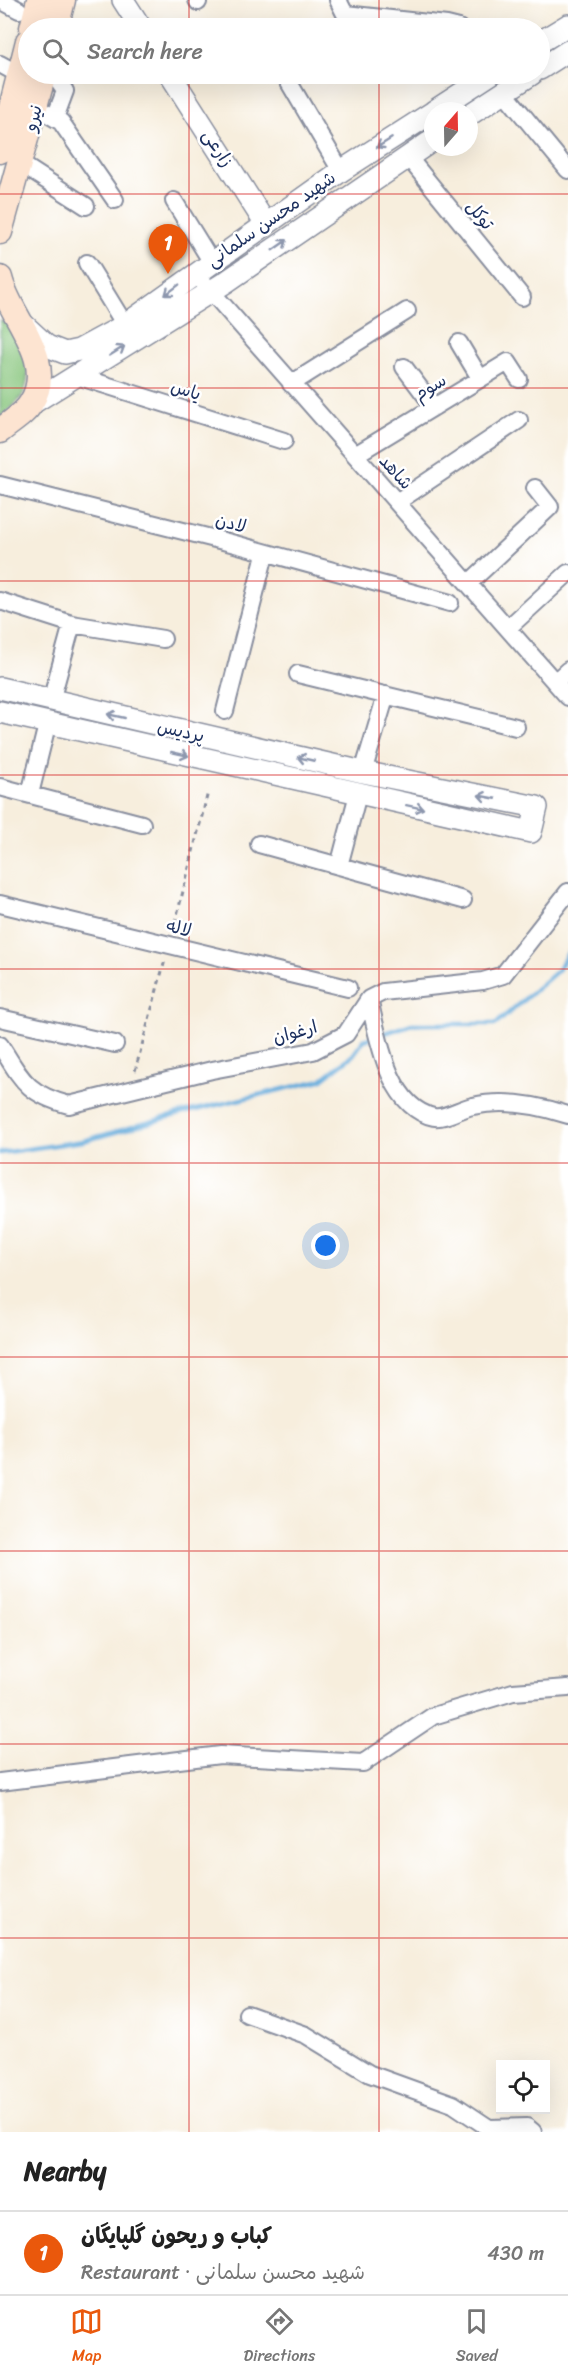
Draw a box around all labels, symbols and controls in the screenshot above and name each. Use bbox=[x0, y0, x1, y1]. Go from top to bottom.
search box bbox=[18, 18, 550, 84]
text: Search here bbox=[87, 32, 203, 71]
icon: search bbox=[39, 35, 72, 68]
street label: نیرو bbox=[14, 101, 52, 137]
north arrow bbox=[424, 102, 478, 156]
street label: زارعی bbox=[194, 122, 242, 174]
one-way arrow bbox=[376, 138, 393, 150]
street label: شهید محسن سلمانی bbox=[199, 162, 343, 276]
street label: توکل bbox=[458, 193, 503, 238]
pin: 1 bbox=[148, 224, 188, 274]
one-way arrow bbox=[272, 239, 288, 251]
one-way arrow bbox=[164, 284, 180, 296]
one-way arrow bbox=[108, 344, 125, 356]
street label: سوم bbox=[407, 364, 453, 410]
street label: یاس bbox=[167, 370, 205, 410]
street label: شاهد bbox=[371, 447, 421, 497]
street label: لادن bbox=[212, 504, 250, 542]
one-way arrow bbox=[107, 710, 126, 721]
street label: پردیس bbox=[154, 710, 208, 752]
one-way arrow bbox=[169, 749, 189, 760]
one-way arrow bbox=[297, 753, 316, 764]
one-way arrow bbox=[478, 791, 498, 802]
one-way arrow bbox=[405, 801, 424, 813]
street label: لاله bbox=[163, 909, 195, 947]
street label: ارغوان bbox=[269, 1011, 321, 1053]
your location bbox=[311, 1231, 340, 1260]
map controls bbox=[496, 2060, 550, 2114]
button: locate bbox=[496, 2060, 550, 2114]
text: Nearby bbox=[24, 2148, 106, 2194]
text: کباب و ریحون گلپایگان bbox=[81, 2216, 272, 2255]
text: 1 bbox=[39, 2236, 48, 2271]
text: 430 m bbox=[487, 2236, 544, 2271]
text: Restaurant · شهید محسن سلمانی bbox=[81, 2255, 365, 2290]
tab: Map bbox=[70, 2305, 103, 2370]
tab: Directions bbox=[244, 2305, 315, 2370]
tab: Saved bbox=[456, 2305, 498, 2370]

